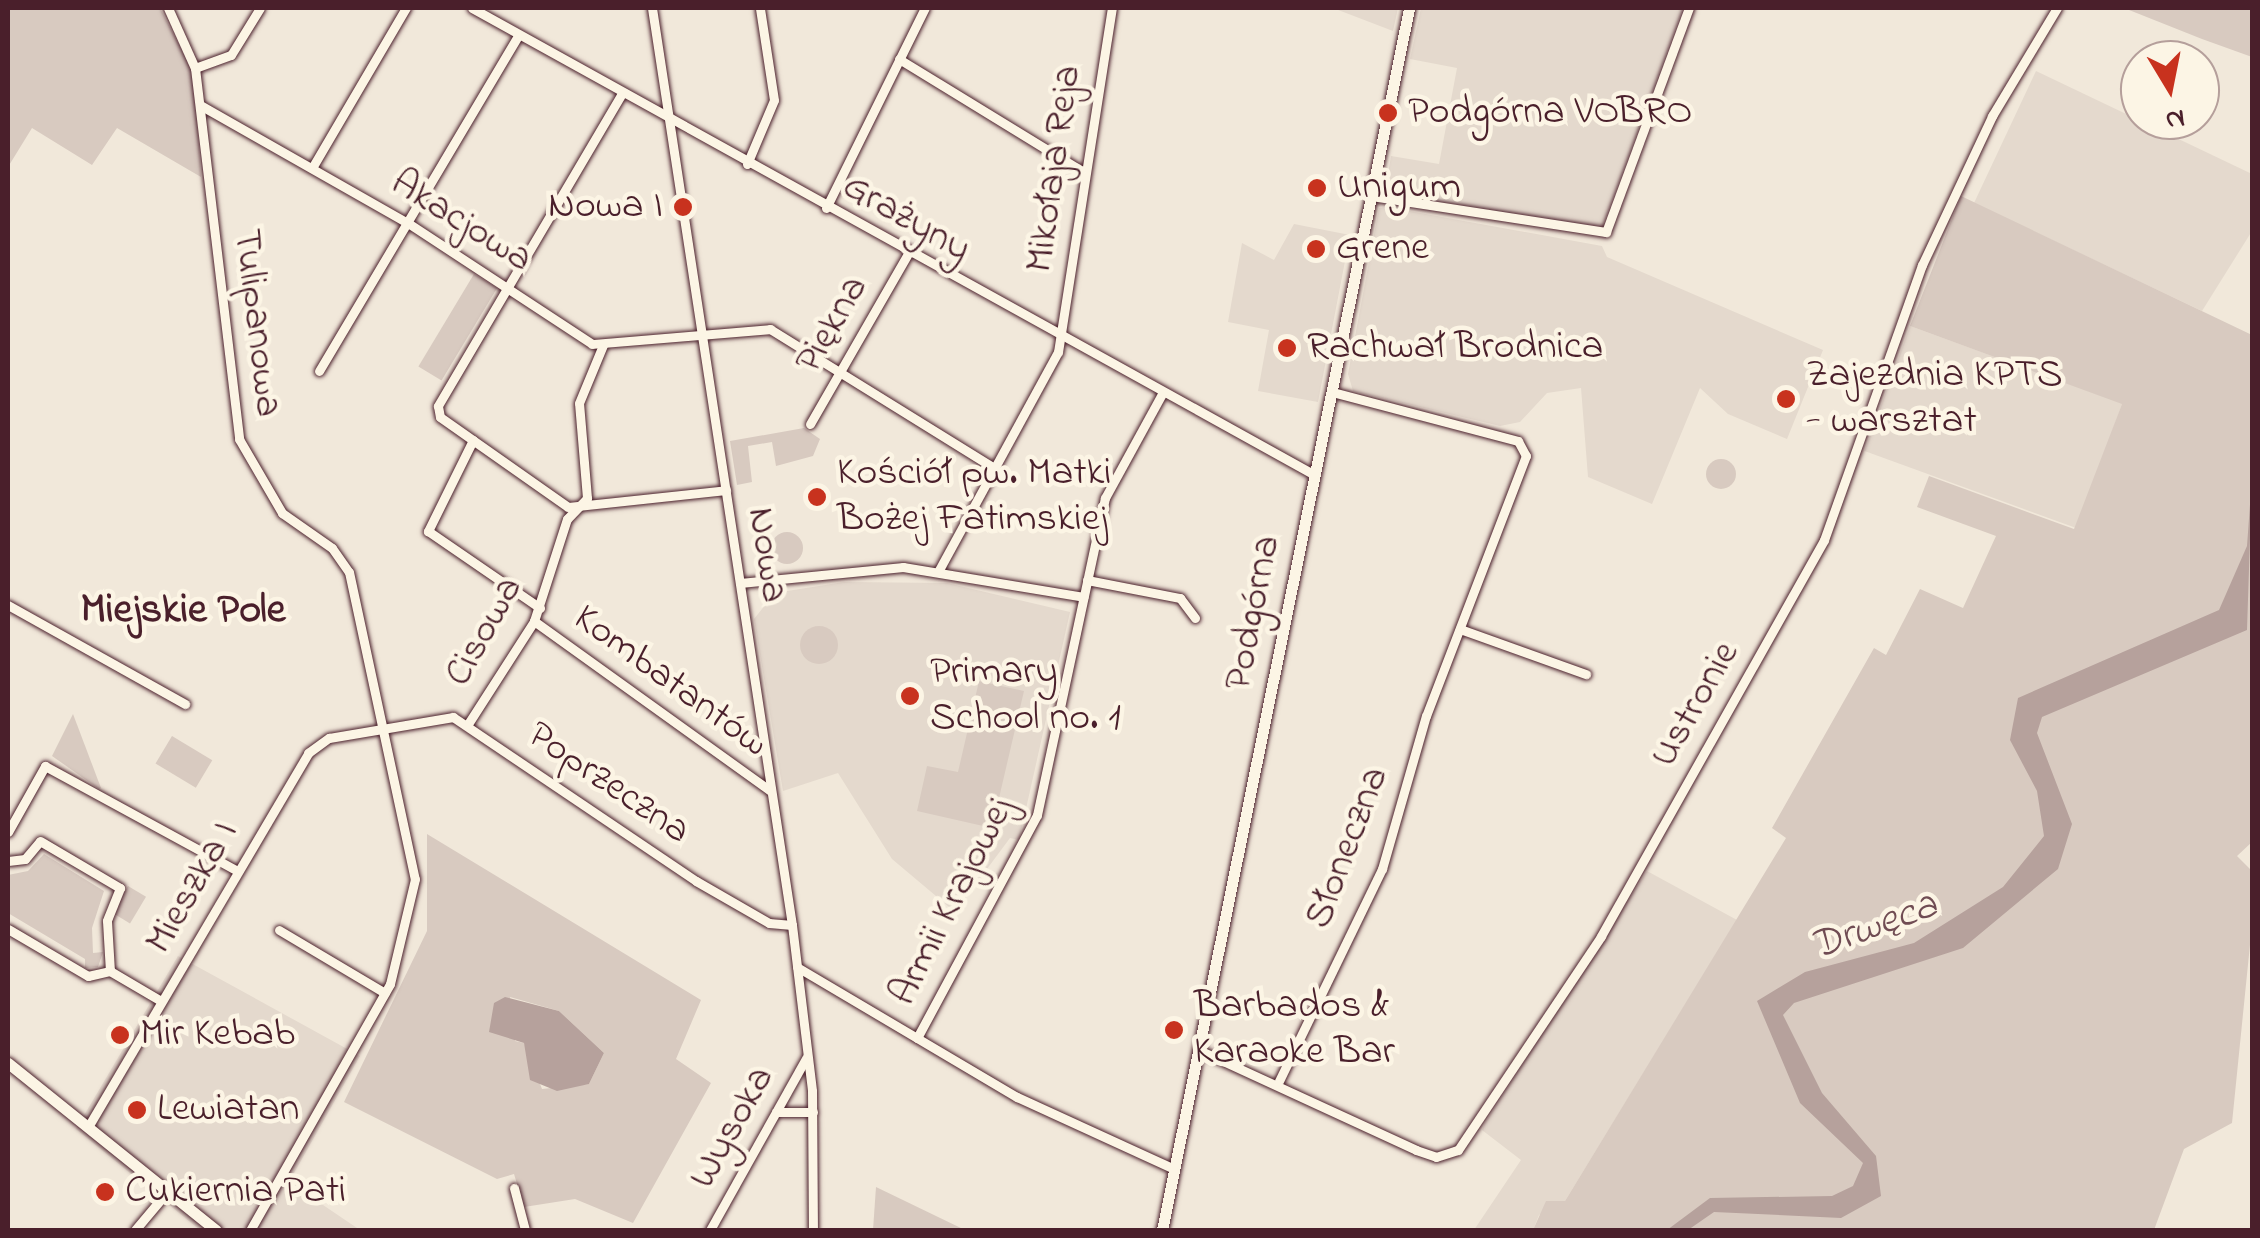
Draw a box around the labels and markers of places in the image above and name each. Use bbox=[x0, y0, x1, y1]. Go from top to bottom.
place label: Podgórna VOBRO bbox=[1408, 89, 1693, 137]
marker: Podgórna VOBRO bbox=[1377, 102, 1399, 124]
place label: Unigum bbox=[1337, 164, 1461, 212]
marker: Unigum bbox=[1306, 177, 1328, 199]
place label: Nowa I bbox=[548, 183, 663, 231]
marker: Nowa I bbox=[672, 196, 694, 218]
place label: Grene bbox=[1336, 225, 1429, 273]
marker: Grene bbox=[1305, 238, 1327, 260]
place label: Rachwał Brodnica bbox=[1307, 324, 1603, 372]
marker: Rachwał Brodnica bbox=[1276, 337, 1298, 359]
place label: Zajezdnia KPTS - warsztat bbox=[1806, 352, 2063, 446]
marker: Zajezdnia KPTS - warsztat bbox=[1775, 388, 1797, 410]
place label: Kościół pw. Matki Bożej Fatimskiej bbox=[837, 450, 1111, 544]
marker: Kościół pw. Matki Bożej Fatimskiej bbox=[806, 486, 828, 508]
place label: Primary School no. 1 bbox=[930, 649, 1121, 743]
marker: Primary School no. 1 bbox=[899, 685, 921, 707]
place label: Barbados & Karaoke Bar bbox=[1194, 983, 1395, 1077]
place label: Mir Kebab bbox=[140, 1011, 295, 1059]
marker: Barbados & Karaoke Bar bbox=[1163, 1019, 1185, 1041]
marker: Mir Kebab bbox=[109, 1024, 131, 1046]
place label: Lewiatan bbox=[157, 1086, 300, 1134]
marker: Lewiatan bbox=[126, 1099, 148, 1121]
place label: Cukiernia Pati bbox=[125, 1168, 346, 1216]
marker: Cukiernia Pati bbox=[94, 1181, 116, 1203]

